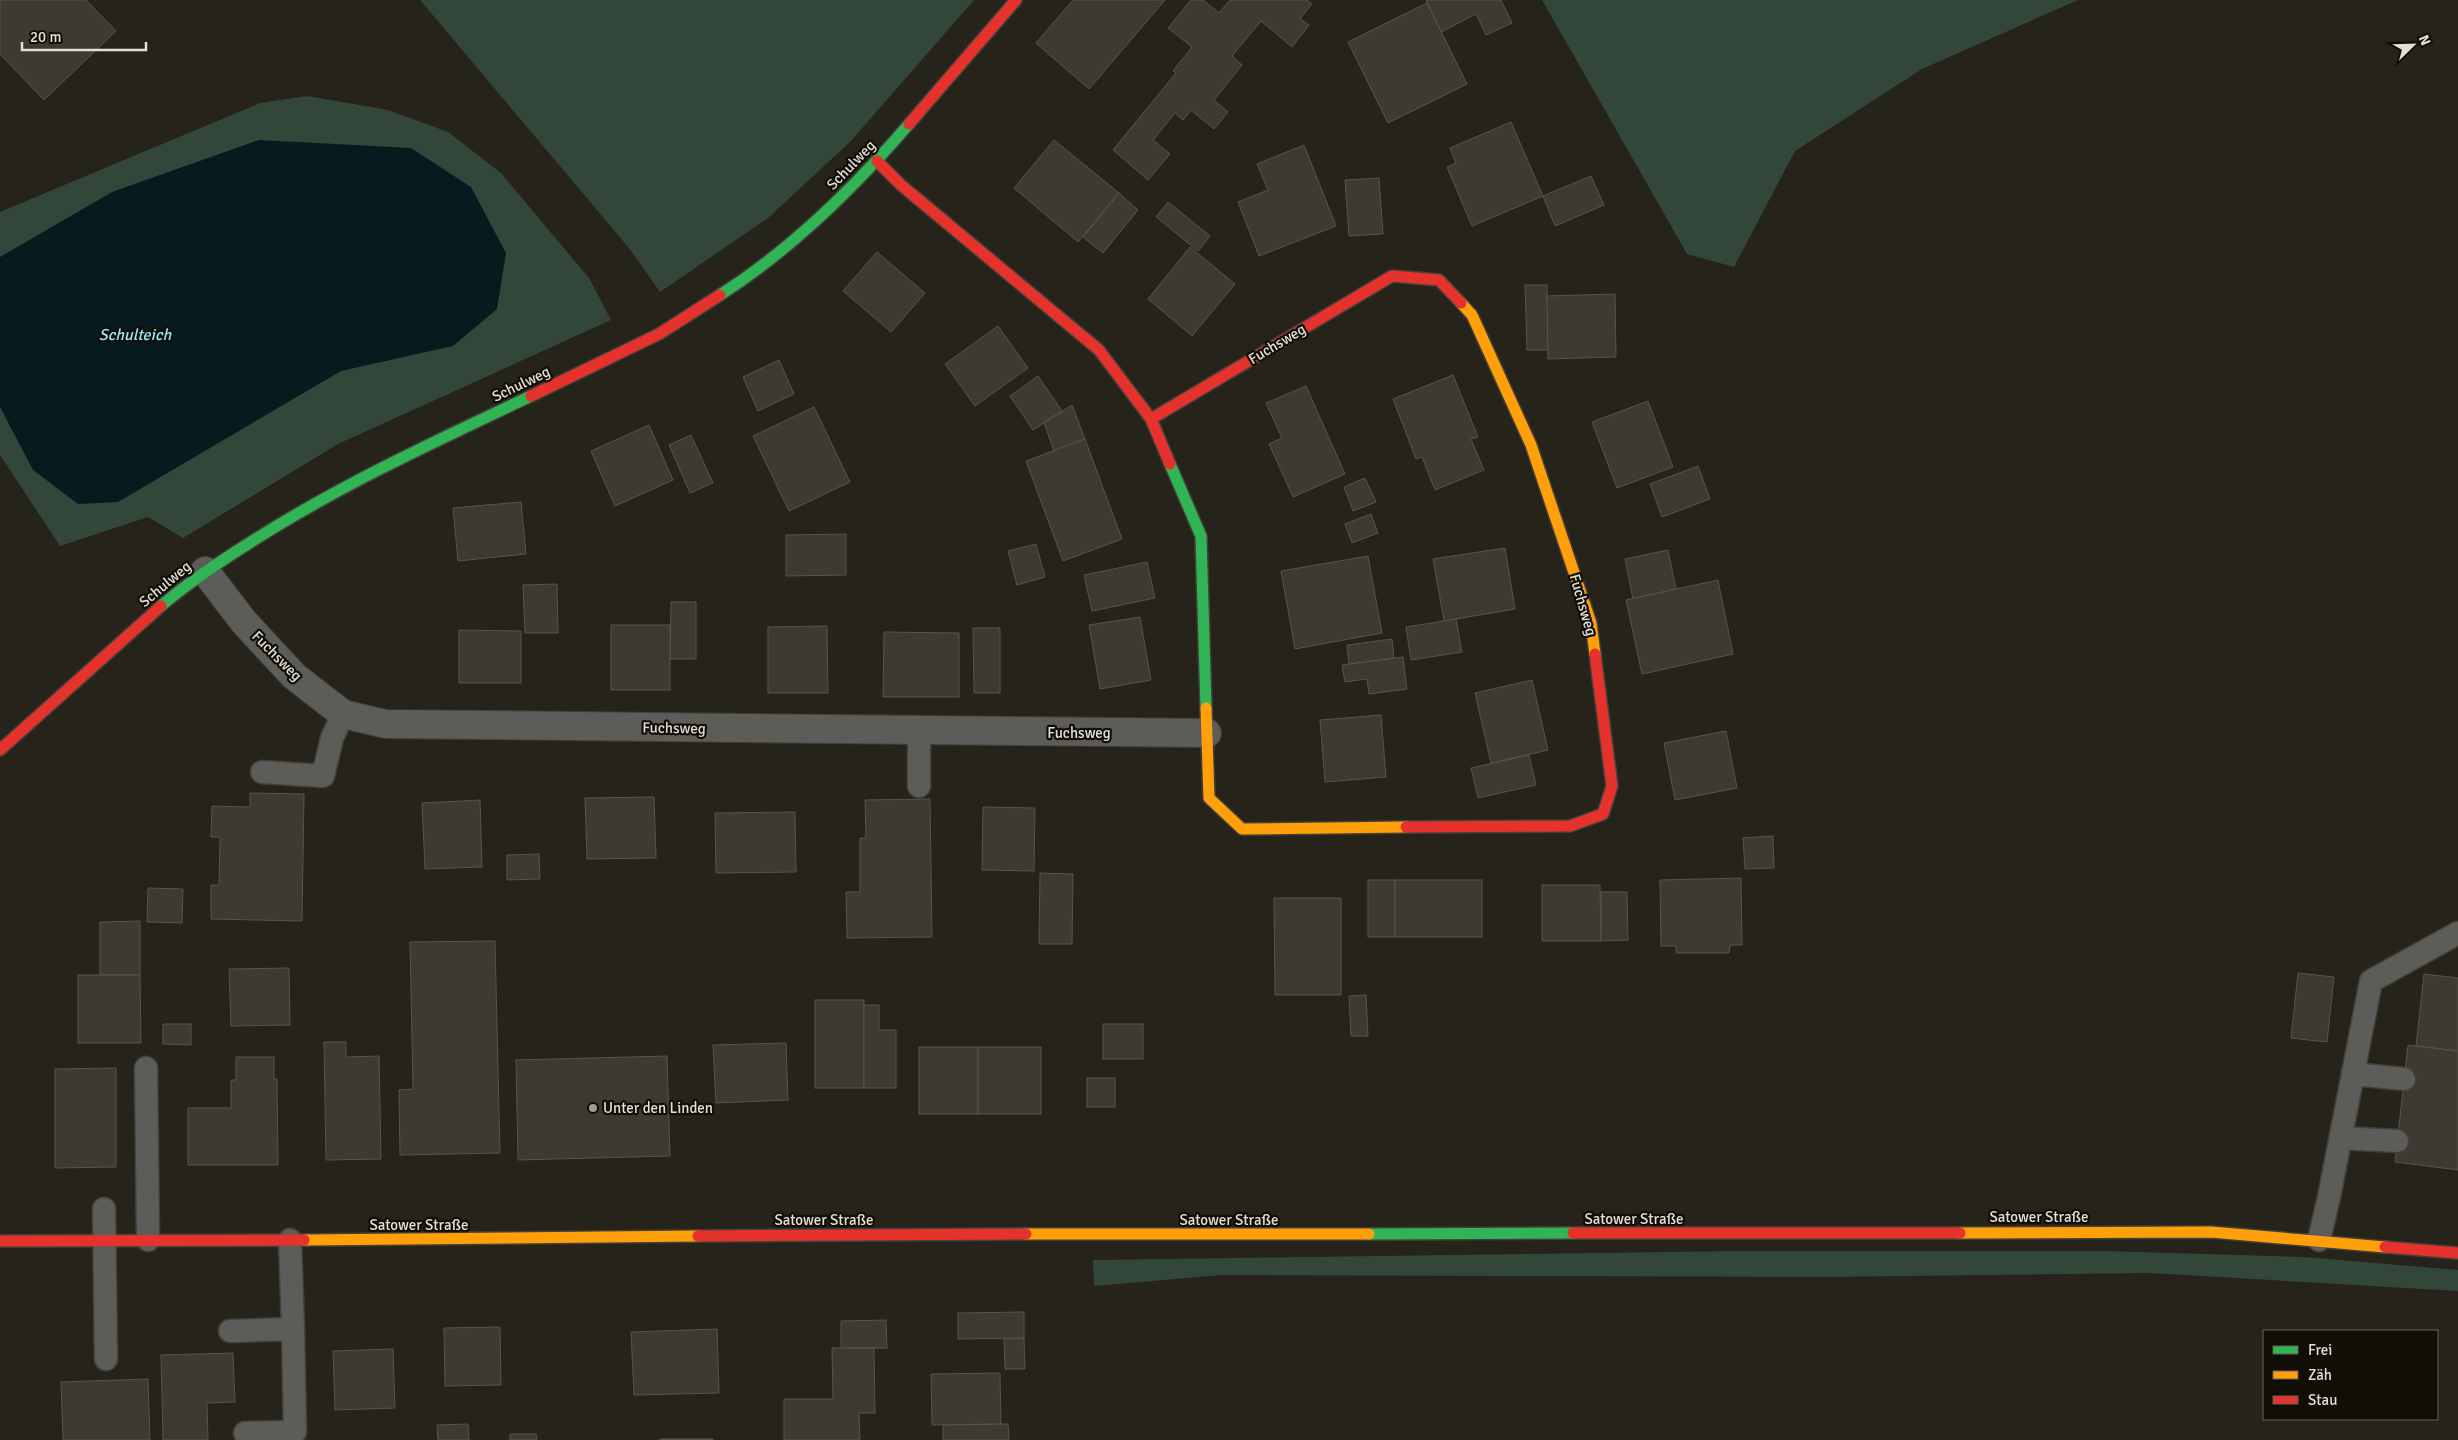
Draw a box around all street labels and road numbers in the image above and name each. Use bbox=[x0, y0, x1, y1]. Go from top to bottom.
street label: Schulweg bbox=[823, 136, 879, 194]
street label: Fuchsweg bbox=[1245, 320, 1309, 368]
street label: Schulweg bbox=[489, 362, 553, 406]
street label: Schulweg bbox=[135, 557, 195, 611]
street label: Fuchsweg bbox=[1566, 572, 1600, 638]
street label: Fuchsweg bbox=[248, 627, 306, 685]
street label: Fuchsweg bbox=[642, 718, 706, 738]
street label: Fuchsweg bbox=[1047, 724, 1111, 742]
street label: Satower Straße bbox=[1989, 1208, 2089, 1226]
street label: Satower Straße bbox=[1584, 1210, 1684, 1228]
street label: Satower Straße bbox=[774, 1211, 874, 1229]
street label: Satower Straße bbox=[1179, 1211, 1279, 1229]
street label: Satower Straße bbox=[369, 1216, 469, 1234]

